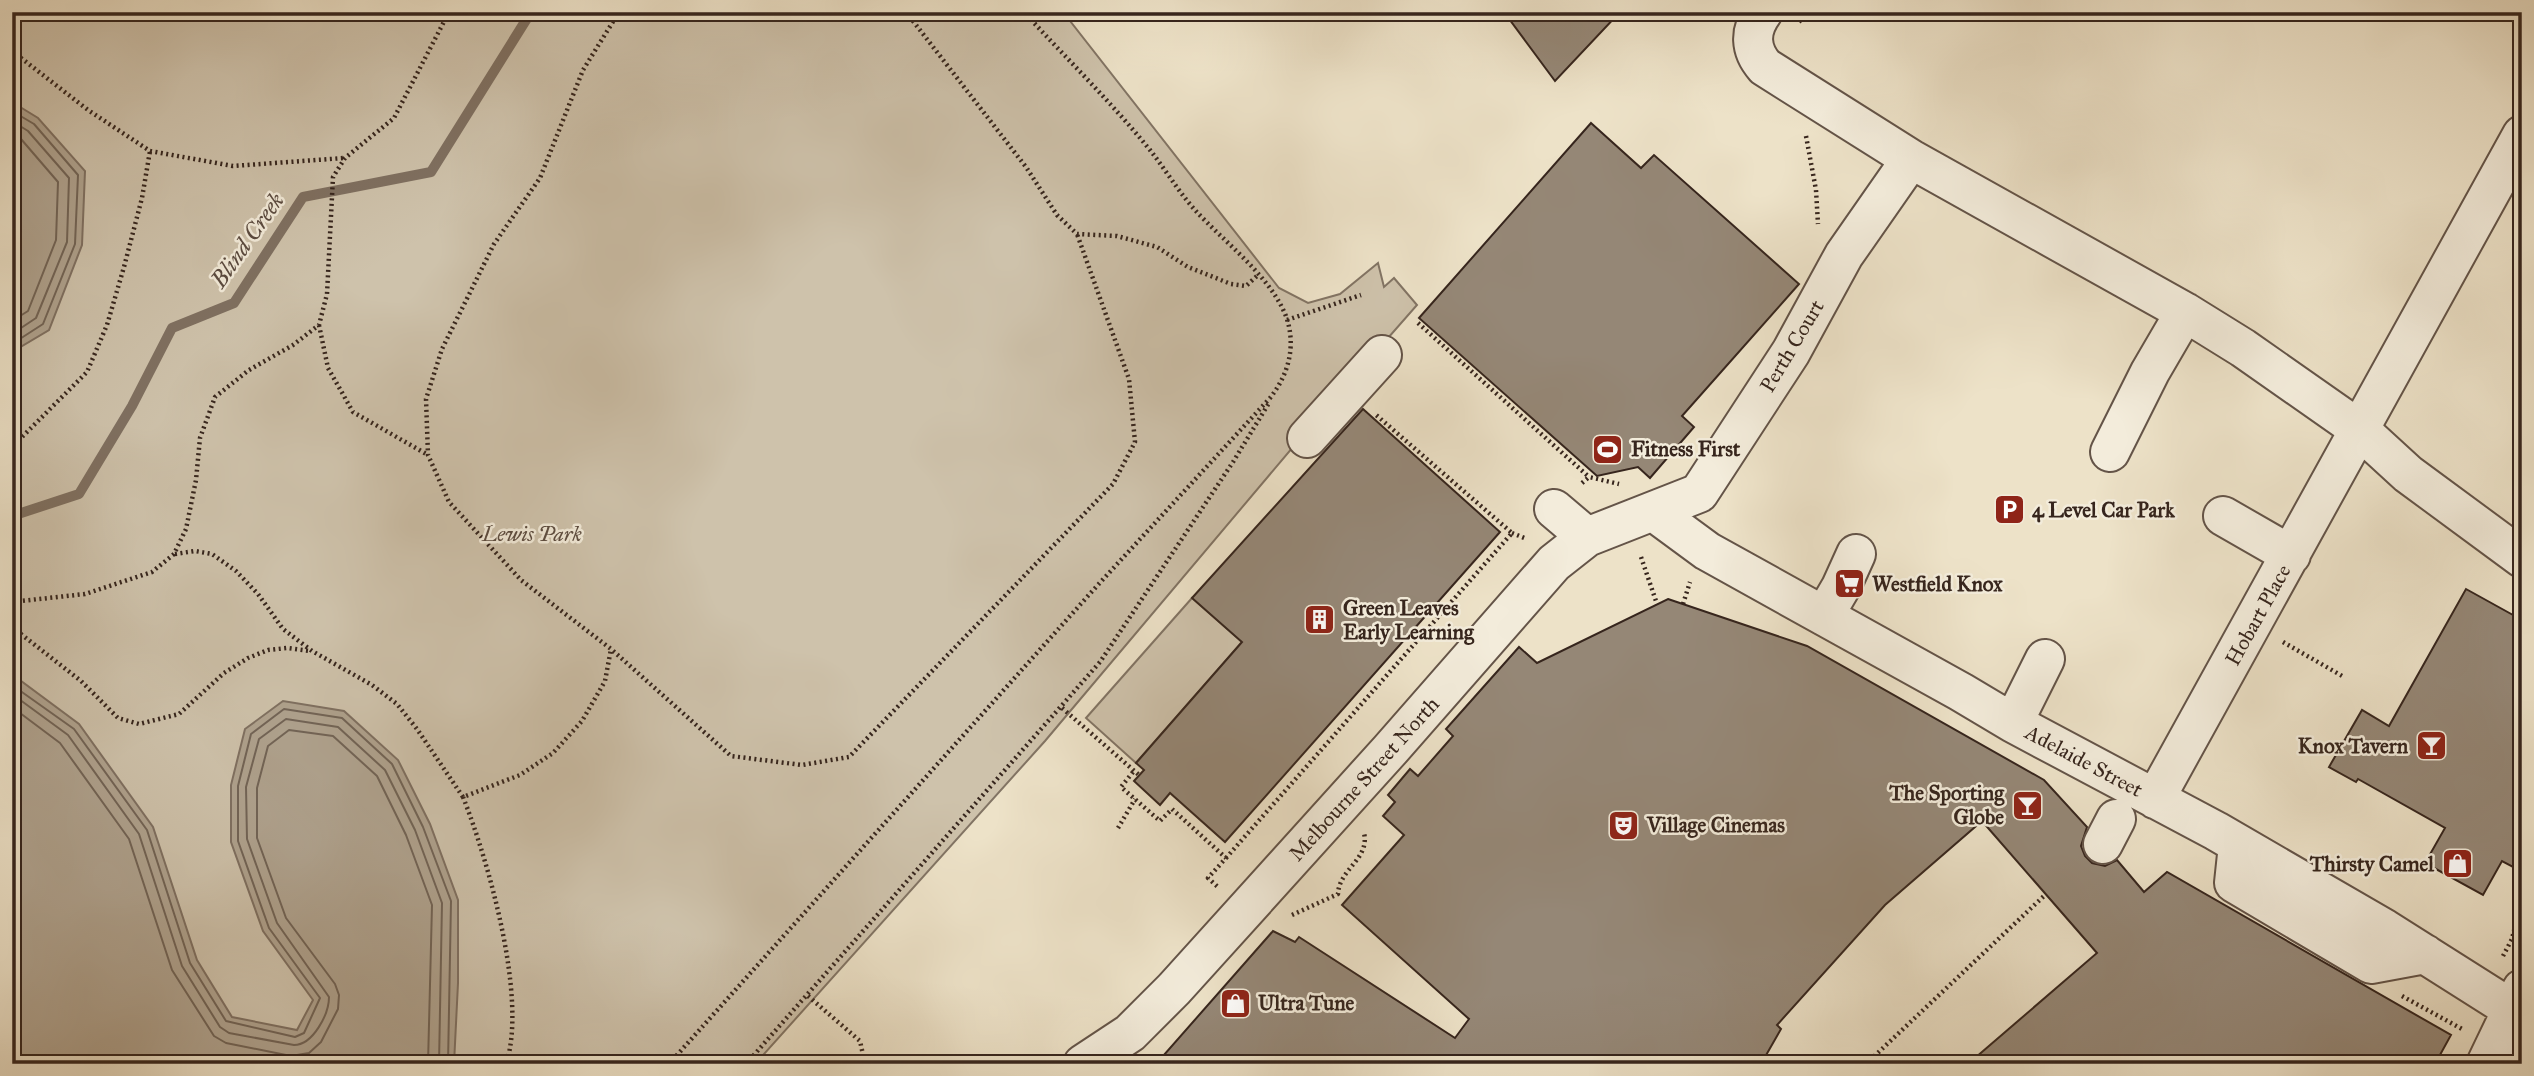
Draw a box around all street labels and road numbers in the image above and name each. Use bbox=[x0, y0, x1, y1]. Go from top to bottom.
street label: Perth Court bbox=[1754, 295, 1830, 397]
street label: Hobart Place bbox=[2220, 560, 2297, 670]
street label: Melbourne Street North bbox=[1283, 691, 1445, 867]
street label: Adelaide Street bbox=[2020, 719, 2148, 803]

